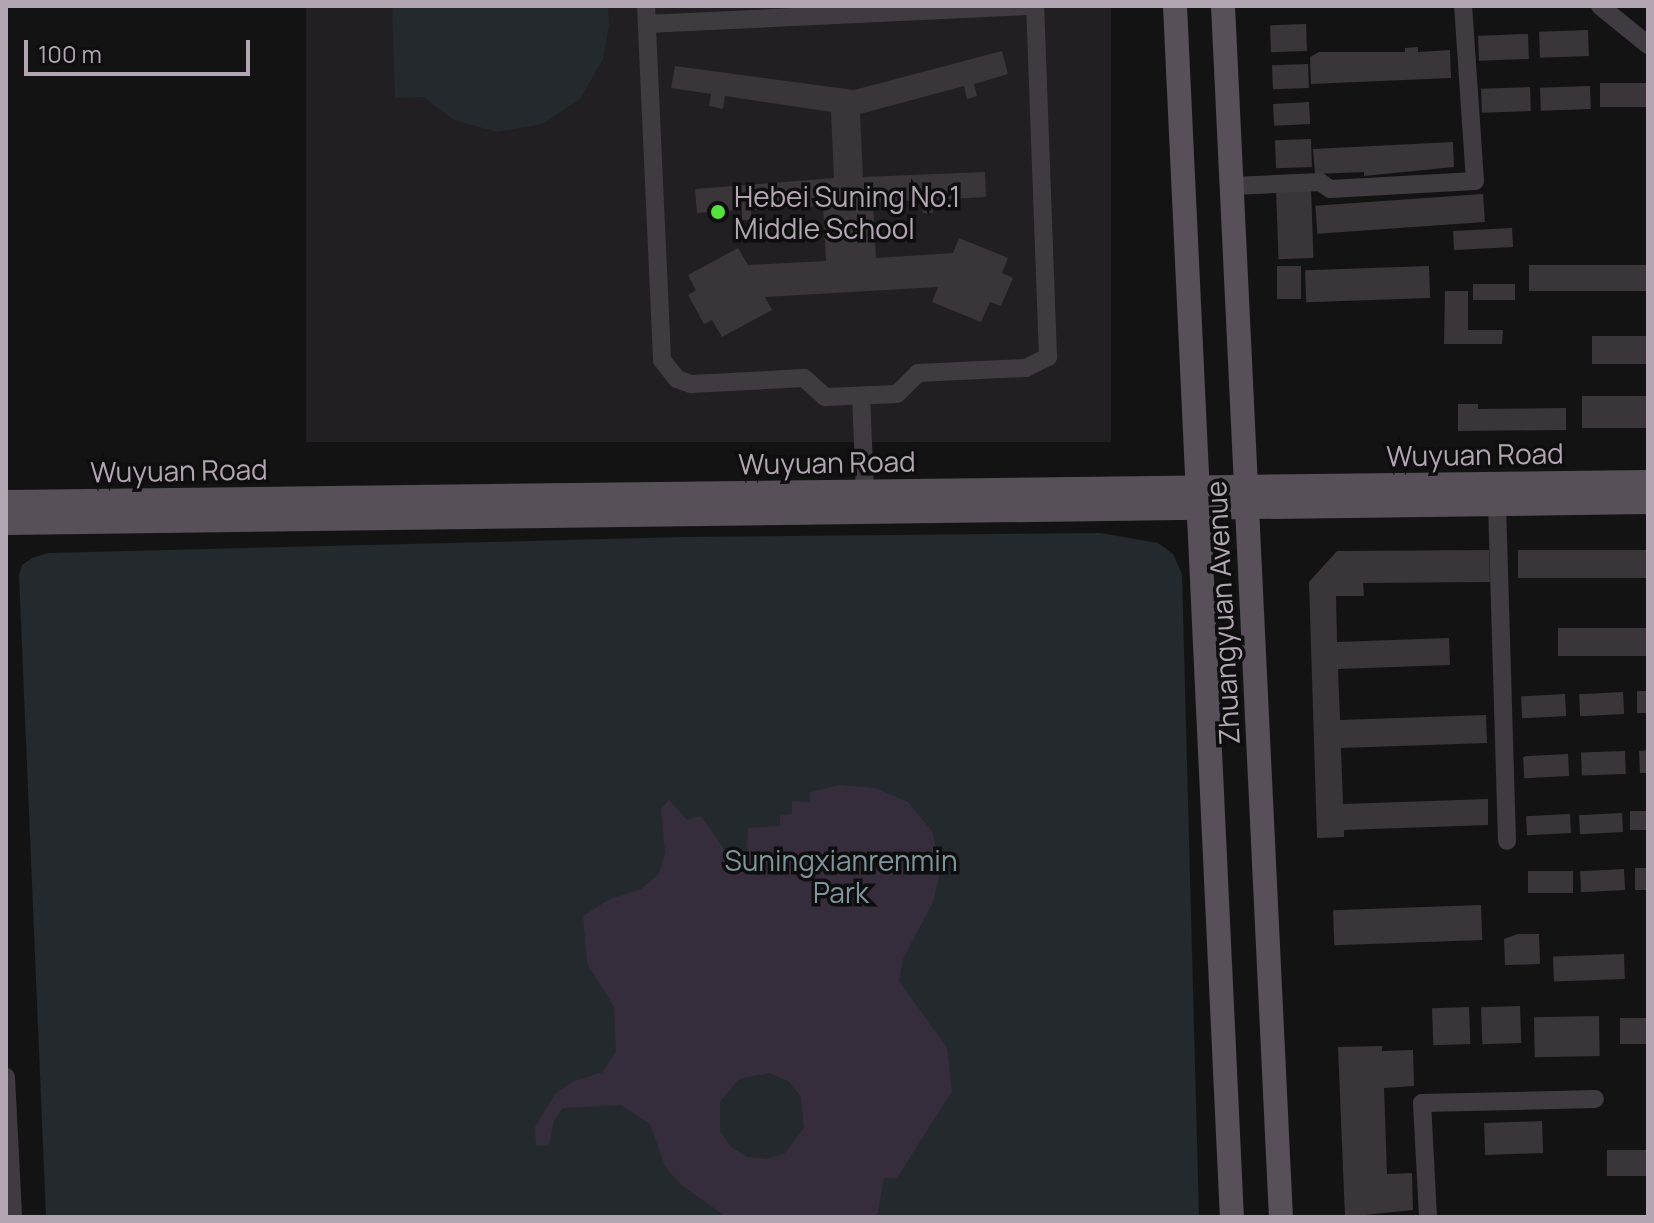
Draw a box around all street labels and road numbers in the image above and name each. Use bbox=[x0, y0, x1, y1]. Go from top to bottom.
street label: Wuyuan Road bbox=[1386, 436, 1564, 472]
street label: Wuyuan Road bbox=[738, 444, 916, 480]
street label: Wuyuan Road bbox=[90, 452, 268, 488]
street label: Zhuangyuan Avenue bbox=[1198, 480, 1246, 746]

